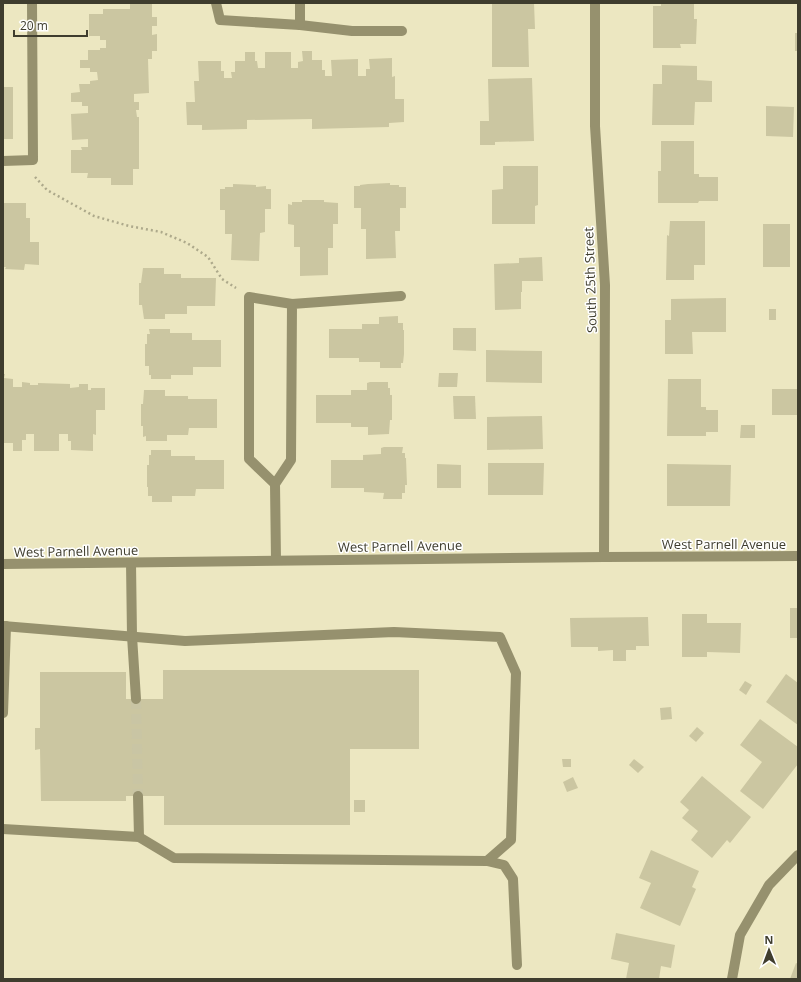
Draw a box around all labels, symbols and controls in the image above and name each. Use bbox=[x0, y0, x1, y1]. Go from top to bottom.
scale bar bbox=[14, 12, 87, 38]
text: 20 m bbox=[20, 17, 48, 34]
street label: South 25th Street bbox=[579, 226, 601, 333]
street label: West Parnell Avenue bbox=[662, 535, 786, 553]
street label: West Parnell Avenue bbox=[338, 536, 462, 556]
street label: West Parnell Avenue bbox=[14, 541, 138, 561]
north arrow bbox=[749, 930, 789, 970]
text: N bbox=[764, 932, 773, 947]

